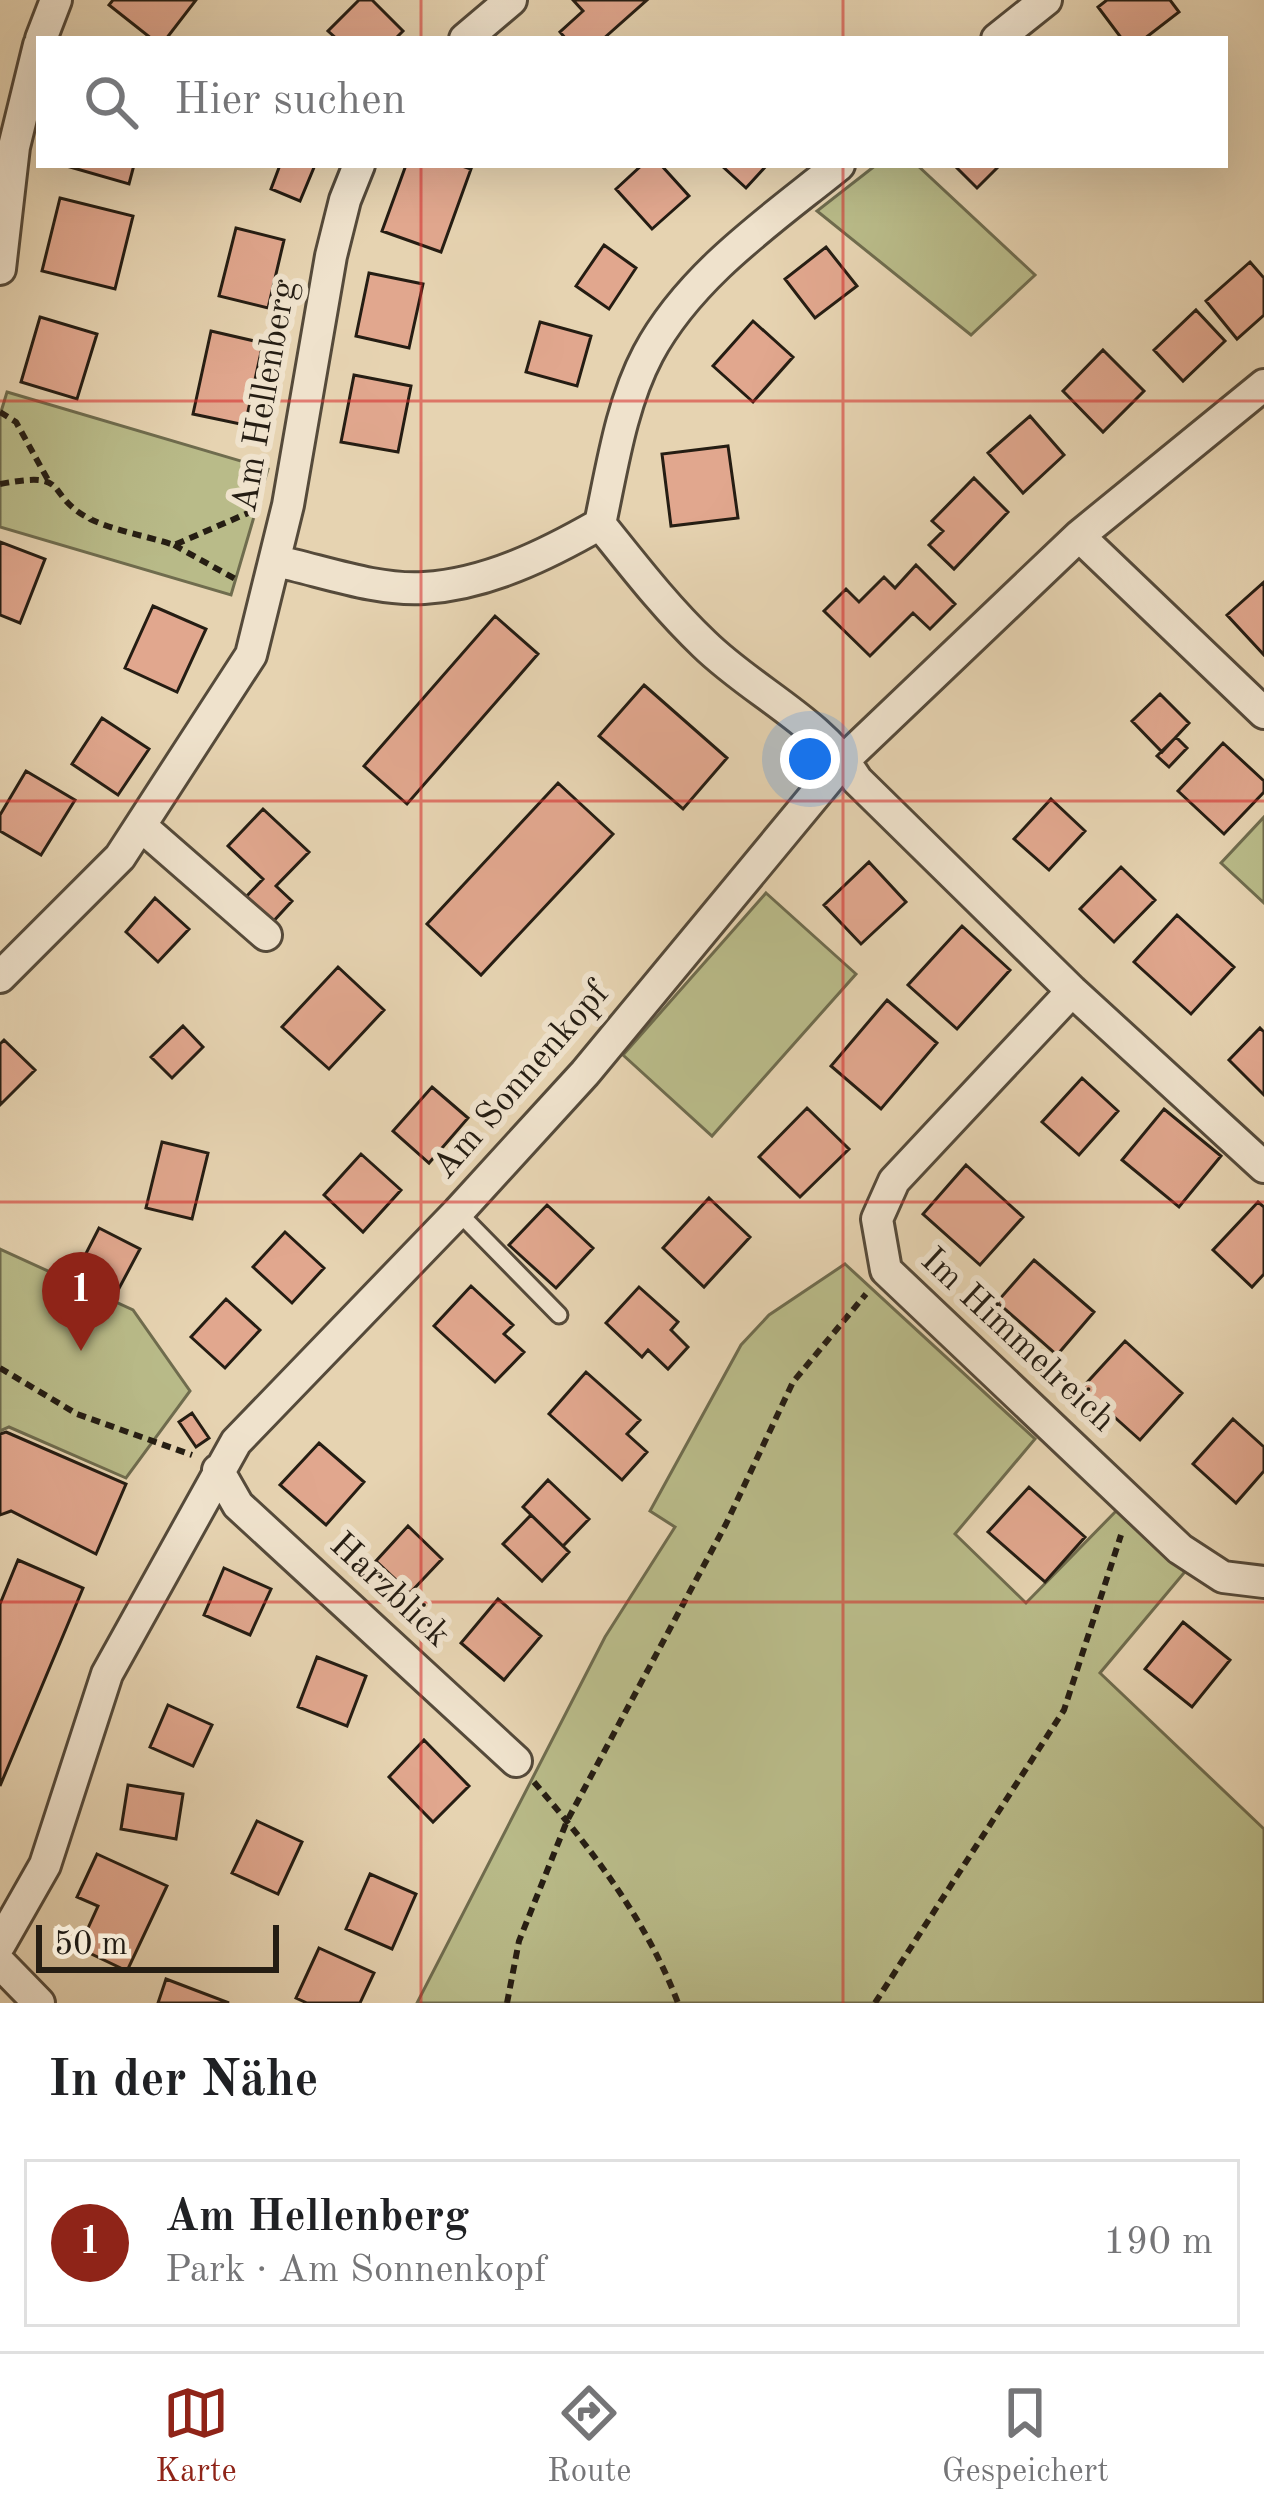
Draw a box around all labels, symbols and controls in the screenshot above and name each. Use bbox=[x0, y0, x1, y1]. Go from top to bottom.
search box bbox=[36, 36, 1228, 168]
icon: search bbox=[78, 69, 144, 135]
text: Hier suchen bbox=[174, 79, 406, 124]
street label: Am Hellenberg bbox=[228, 276, 304, 515]
your location bbox=[780, 729, 840, 789]
street label: Am Sonnenkopf bbox=[427, 975, 618, 1187]
street label: Im Himmelreich bbox=[913, 1242, 1121, 1440]
pin: 1 bbox=[42, 1252, 120, 1351]
street label: Harzblick bbox=[322, 1527, 456, 1655]
scale bar bbox=[36, 1919, 279, 1972]
text: 50 m bbox=[54, 1929, 128, 1962]
text: In der Nähe bbox=[48, 2056, 319, 2107]
text: Am Hellenberg bbox=[165, 2196, 469, 2241]
text: 1 bbox=[79, 2223, 101, 2262]
text: 190 m bbox=[1103, 2223, 1213, 2262]
text: Park · Am Sonnenkopf bbox=[165, 2251, 547, 2290]
tab: Karte bbox=[155, 2380, 237, 2493]
tab: Route bbox=[547, 2380, 631, 2493]
tab: Gespeichert bbox=[942, 2380, 1109, 2493]

